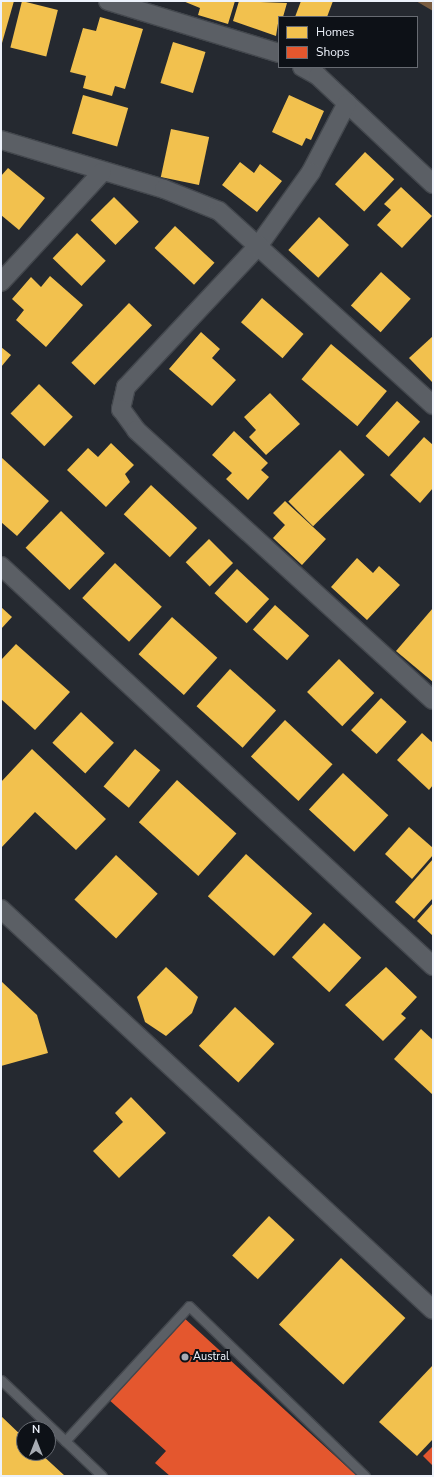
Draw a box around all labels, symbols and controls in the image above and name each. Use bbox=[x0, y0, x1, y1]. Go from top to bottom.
legend bbox=[278, 16, 418, 68]
text: Homes bbox=[316, 24, 354, 40]
text: Shops bbox=[316, 44, 350, 60]
place label: Austral bbox=[193, 1350, 229, 1364]
marker: Austral bbox=[180, 1352, 190, 1362]
north arrow bbox=[16, 1421, 56, 1461]
text: N bbox=[32, 1422, 40, 1437]

